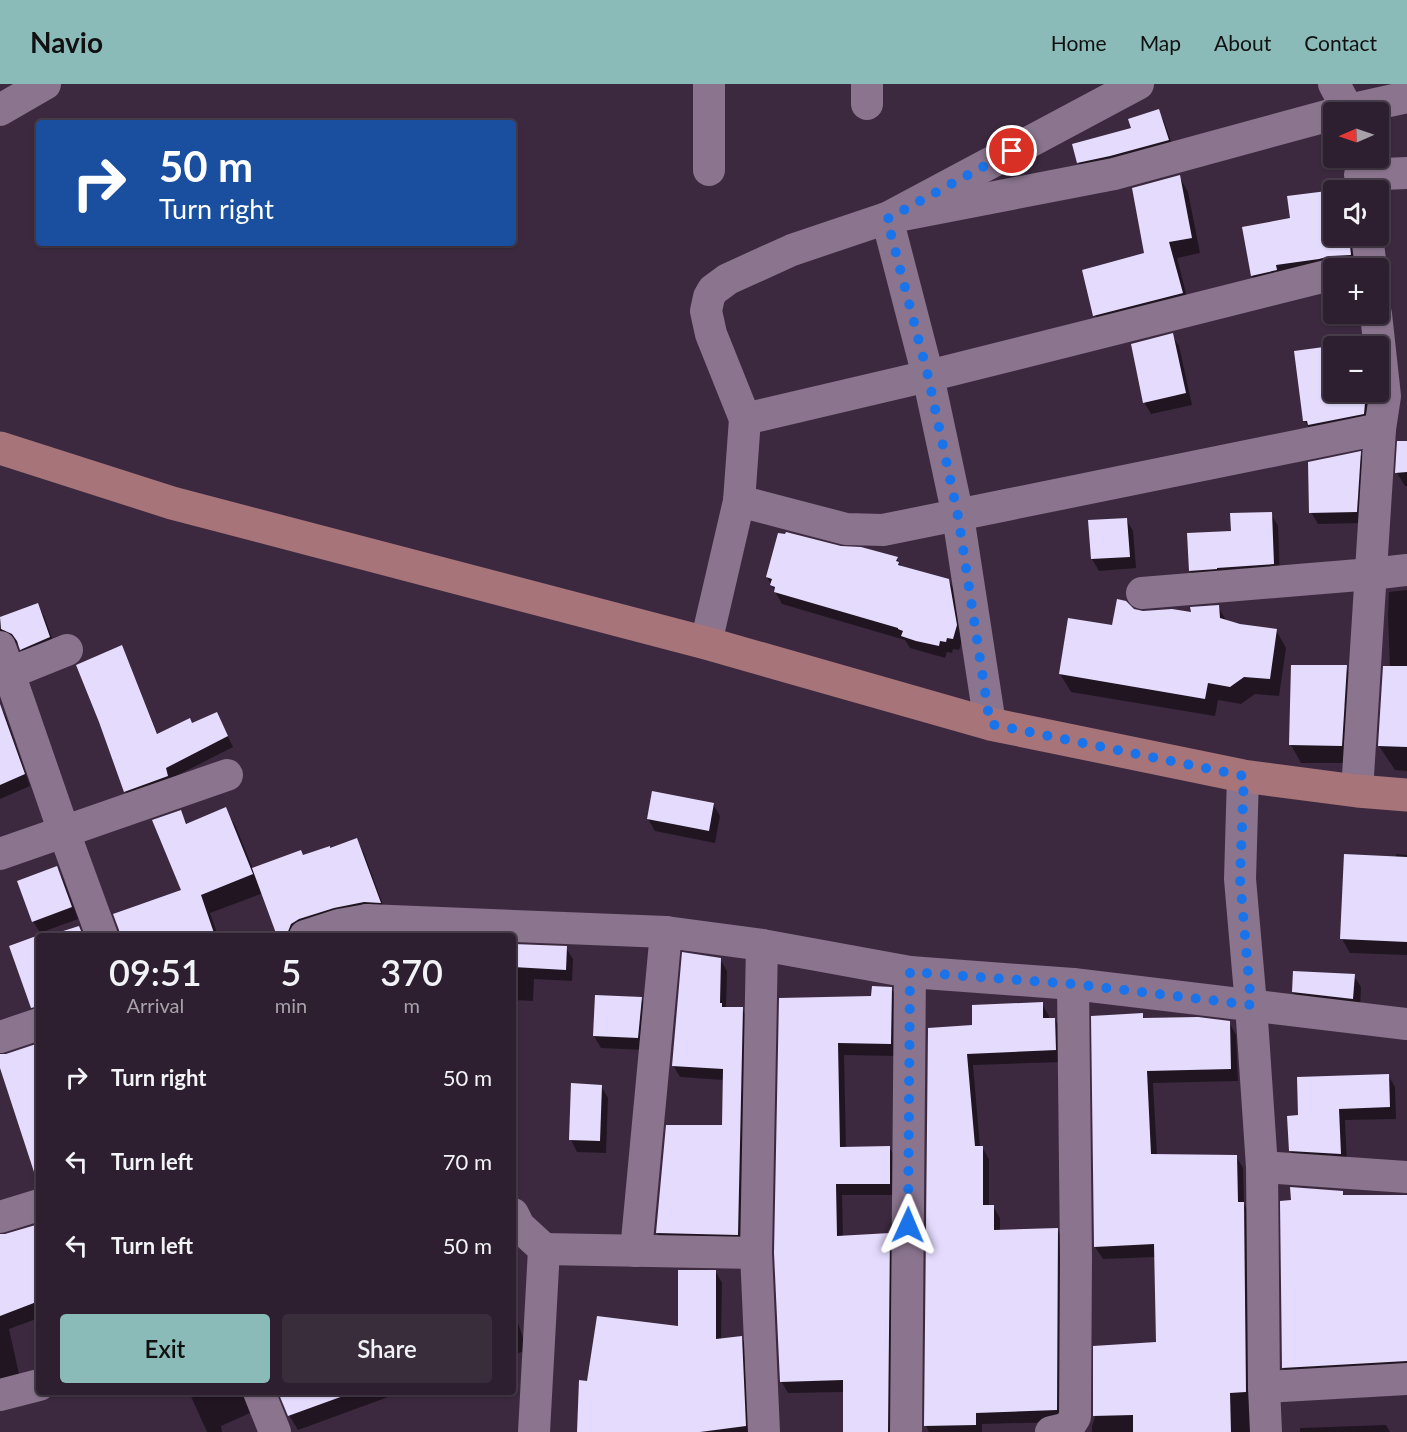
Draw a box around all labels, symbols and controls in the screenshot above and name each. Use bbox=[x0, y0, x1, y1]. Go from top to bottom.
text: Navio bbox=[30, 25, 103, 59]
text: Home bbox=[1051, 30, 1107, 55]
text: Map bbox=[1140, 30, 1181, 55]
text: About bbox=[1214, 30, 1271, 55]
text: Contact bbox=[1304, 30, 1377, 55]
north arrow bbox=[1323, 102, 1389, 168]
map controls bbox=[1323, 102, 1389, 402]
pin bbox=[986, 125, 1037, 176]
icon: arrive bbox=[995, 134, 1028, 167]
text: 50 m bbox=[159, 141, 253, 191]
icon: right bbox=[60, 144, 138, 222]
button: sound bbox=[1323, 180, 1389, 246]
text: Turn right bbox=[159, 192, 274, 225]
button: + bbox=[1323, 258, 1389, 324]
button: − bbox=[1323, 336, 1389, 402]
text: 09:51 bbox=[109, 950, 202, 994]
text: 5 bbox=[281, 950, 301, 994]
text: 370 bbox=[380, 950, 443, 994]
text: Arrival bbox=[127, 993, 184, 1017]
text: min bbox=[275, 993, 307, 1017]
text: m bbox=[403, 993, 420, 1017]
icon: right bbox=[60, 1061, 93, 1094]
text: Turn right bbox=[111, 1064, 206, 1091]
text: 50 m bbox=[443, 1064, 492, 1091]
icon: left bbox=[60, 1145, 93, 1178]
text: Turn left bbox=[111, 1148, 193, 1175]
text: 70 m bbox=[443, 1148, 492, 1175]
position arrow bbox=[876, 1193, 940, 1257]
icon: left bbox=[60, 1229, 93, 1262]
text: Turn left bbox=[111, 1232, 193, 1259]
text: 50 m bbox=[443, 1232, 492, 1259]
button: Exit bbox=[60, 1314, 270, 1383]
button: Share bbox=[282, 1314, 492, 1383]

